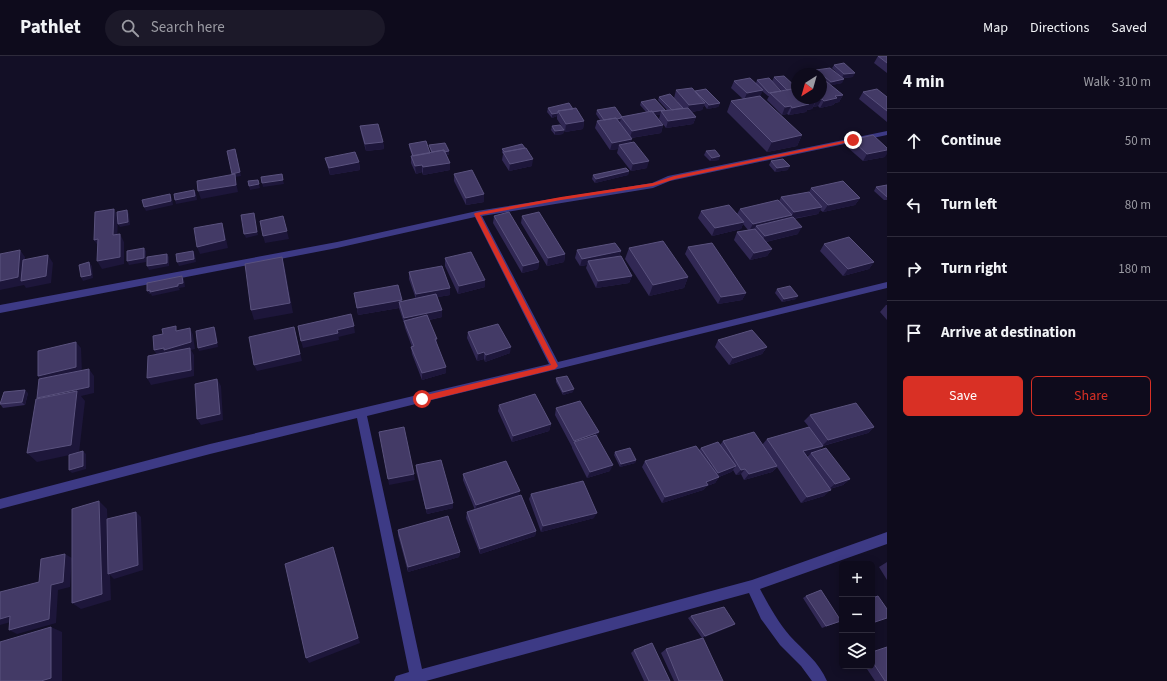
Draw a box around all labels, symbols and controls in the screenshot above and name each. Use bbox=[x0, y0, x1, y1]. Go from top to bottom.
search box bbox=[105, 10, 385, 46]
text: Pathlet bbox=[20, 14, 81, 41]
icon: search bbox=[119, 17, 141, 39]
text: Search here bbox=[151, 17, 225, 38]
text: Map bbox=[983, 18, 1008, 38]
text: Directions bbox=[1030, 18, 1089, 38]
text: Saved bbox=[1111, 18, 1147, 38]
north arrow bbox=[791, 68, 827, 104]
text: 4 min bbox=[903, 70, 944, 94]
text: Walk · 310 m bbox=[1083, 73, 1151, 91]
icon: ahead bbox=[903, 130, 925, 152]
text: Continue bbox=[941, 130, 1001, 151]
route end bbox=[844, 131, 862, 149]
text: 50 m bbox=[1125, 132, 1151, 150]
icon: left bbox=[903, 194, 925, 216]
text: Turn left bbox=[941, 194, 997, 215]
text: 80 m bbox=[1125, 196, 1151, 214]
icon: right bbox=[903, 258, 925, 280]
text: Turn right bbox=[941, 258, 1007, 279]
text: 180 m bbox=[1118, 260, 1151, 278]
icon: arrive bbox=[903, 322, 925, 344]
text: Arrive at destination bbox=[941, 322, 1076, 343]
button: Save bbox=[903, 376, 1023, 416]
button: Share bbox=[1031, 376, 1151, 416]
route start bbox=[413, 390, 431, 408]
map controls bbox=[839, 561, 875, 669]
button: + bbox=[839, 561, 875, 597]
button: − bbox=[839, 597, 875, 633]
button: layers bbox=[839, 633, 875, 669]

